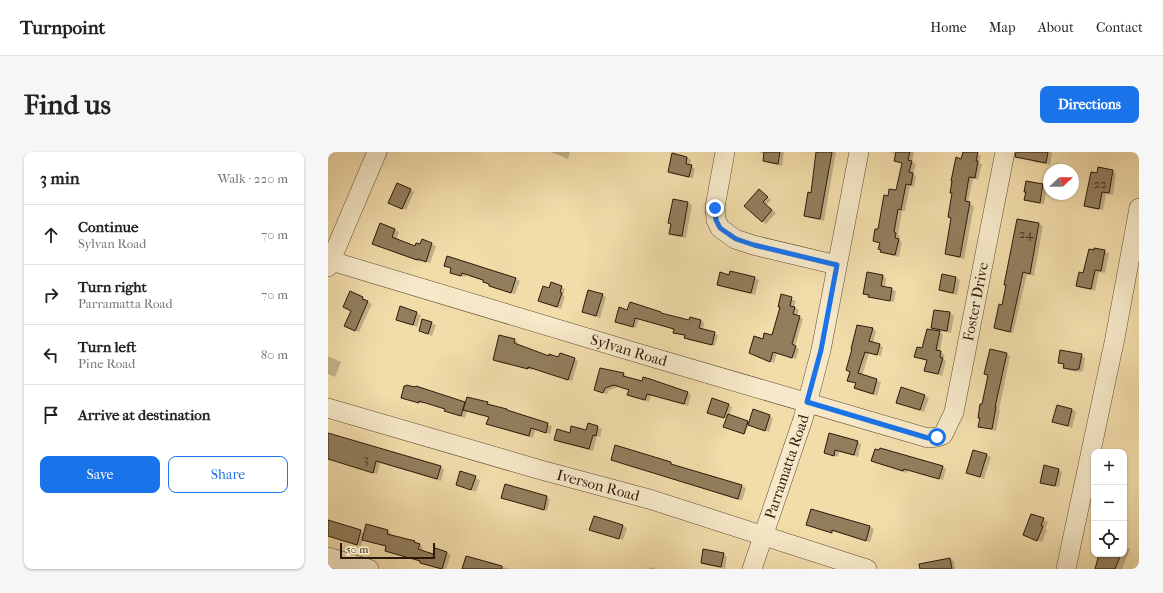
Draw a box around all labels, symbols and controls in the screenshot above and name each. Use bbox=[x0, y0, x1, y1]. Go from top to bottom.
text: Turnpoint bbox=[20, 17, 105, 39]
text: Home bbox=[930, 19, 967, 36]
text: Map bbox=[989, 19, 1016, 36]
text: About bbox=[1038, 19, 1074, 36]
text: Contact bbox=[1096, 19, 1143, 36]
button: Directions bbox=[1040, 86, 1139, 123]
text: Find us bbox=[24, 88, 111, 121]
north arrow bbox=[1043, 164, 1079, 200]
text: 3 min bbox=[40, 168, 80, 188]
text: Walk · 220 m bbox=[217, 171, 288, 186]
house number: 22 bbox=[1093, 176, 1107, 191]
route end bbox=[706, 199, 724, 217]
text: Continue bbox=[78, 218, 138, 236]
icon: ahead bbox=[40, 224, 62, 246]
house number: 24 bbox=[1019, 226, 1034, 241]
text: 70 m bbox=[261, 227, 288, 242]
text: Sylvan Road bbox=[78, 236, 146, 251]
street label: Foster Drive bbox=[959, 260, 992, 343]
text: Turn right bbox=[78, 278, 147, 296]
icon: right bbox=[40, 284, 62, 306]
text: 70 m bbox=[261, 287, 288, 302]
text: Parramatta Road bbox=[78, 296, 173, 311]
street label: Sylvan Road bbox=[588, 330, 670, 370]
text: Turn left bbox=[78, 338, 136, 356]
icon: left bbox=[40, 344, 62, 366]
text: 80 m bbox=[261, 347, 288, 362]
text: Pine Road bbox=[78, 356, 135, 371]
icon: arrive bbox=[40, 404, 62, 426]
text: Arrive at destination bbox=[78, 406, 210, 424]
street label: Parramatta Road bbox=[761, 412, 813, 521]
route start bbox=[928, 428, 946, 446]
map controls bbox=[1091, 449, 1127, 557]
button: + bbox=[1091, 449, 1127, 485]
house number: 3 bbox=[363, 451, 369, 466]
button: Save bbox=[40, 456, 160, 493]
button: Share bbox=[168, 456, 288, 493]
street label: Iverson Road bbox=[555, 466, 642, 505]
button: − bbox=[1091, 485, 1127, 521]
button: locate bbox=[1091, 521, 1127, 557]
scale bar bbox=[340, 541, 435, 560]
text: 50 m bbox=[346, 543, 368, 556]

